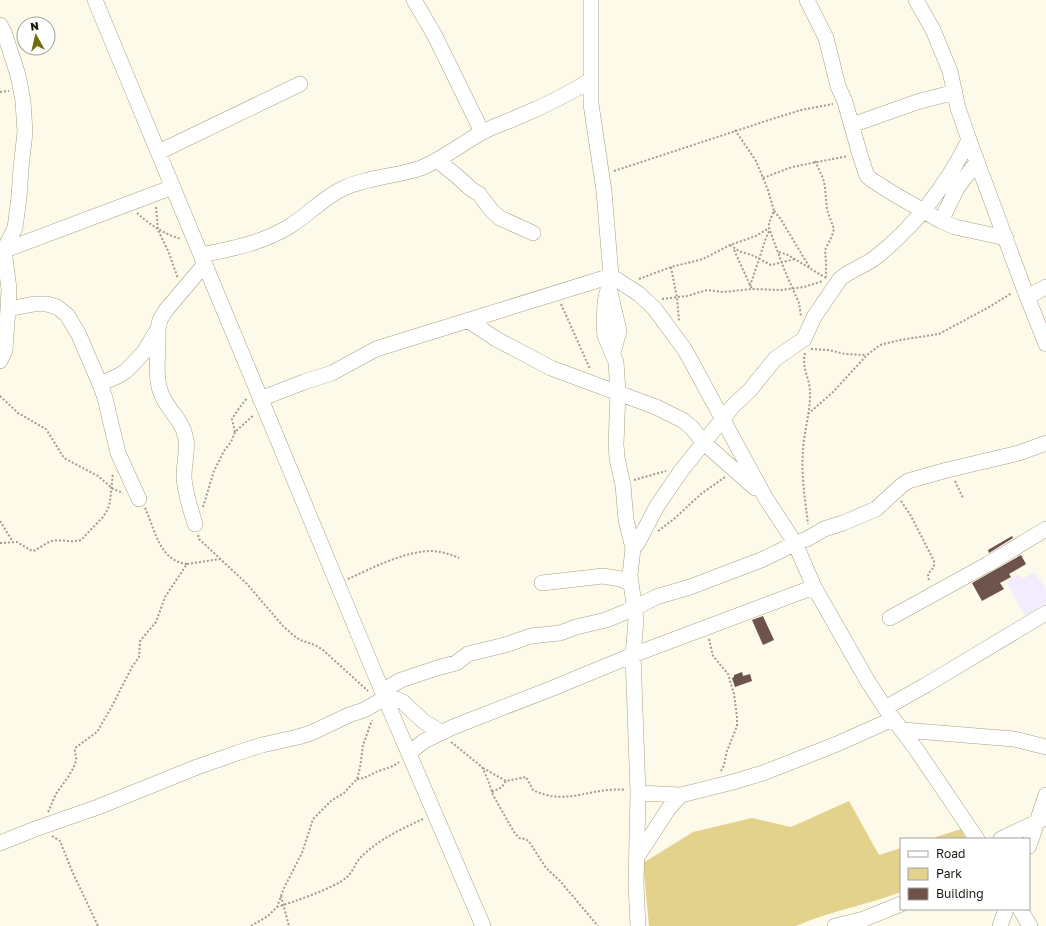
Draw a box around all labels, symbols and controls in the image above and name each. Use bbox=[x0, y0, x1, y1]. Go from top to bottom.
north arrow bbox=[16, 16, 56, 56]
text: N bbox=[29, 19, 40, 33]
legend bbox=[900, 838, 1030, 910]
text: Road bbox=[936, 846, 965, 861]
text: Park bbox=[936, 866, 962, 881]
text: Building bbox=[936, 886, 984, 901]

